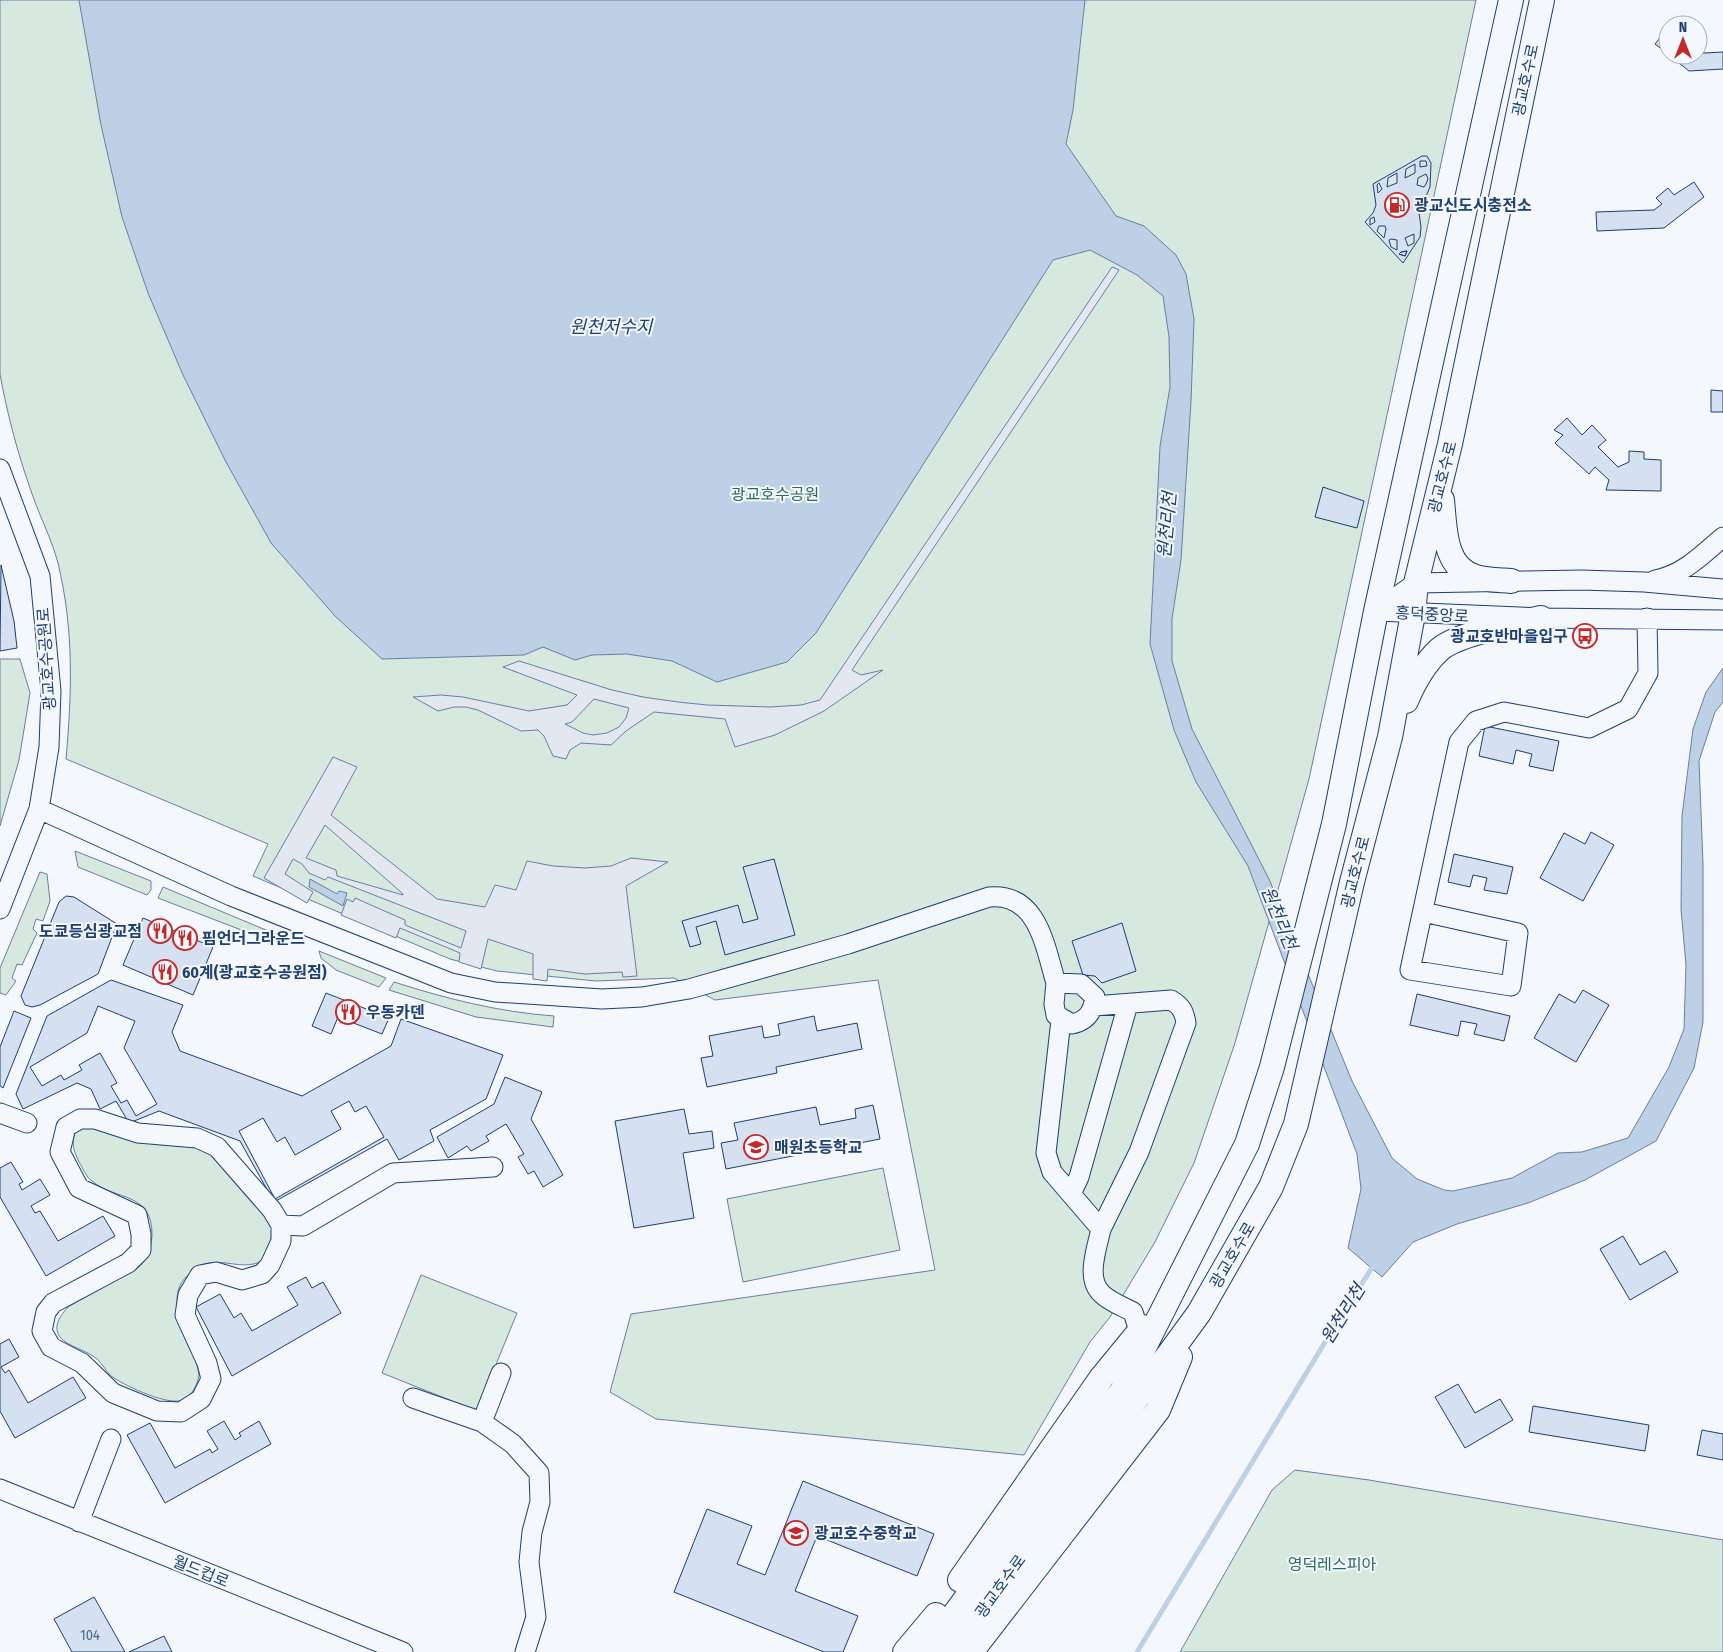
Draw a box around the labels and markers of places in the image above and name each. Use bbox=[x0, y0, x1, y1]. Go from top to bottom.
fuel station icon: 광교신도시충전소 bbox=[1384, 192, 1410, 218]
place label: 광교신도시충전소 bbox=[1414, 196, 1532, 215]
bus stop icon: 광교호반마을입구 bbox=[1572, 623, 1598, 649]
place label: 광교호반마을입구 bbox=[1450, 627, 1568, 646]
restaurant icon: 도쿄등심광교점 bbox=[147, 918, 173, 944]
place label: 도쿄등심광교점 bbox=[39, 922, 142, 941]
restaurant icon: 핌언더그라운드 bbox=[172, 925, 198, 951]
place label: 핌언더그라운드 bbox=[202, 929, 305, 948]
restaurant icon: 60계(광교호수공원점) bbox=[152, 959, 178, 985]
place label: 60계(광교호수공원점) bbox=[182, 963, 327, 982]
restaurant icon: 우동카덴 bbox=[335, 999, 361, 1025]
place label: 우동카덴 bbox=[366, 1003, 425, 1022]
school or university icon: 매원초등학교 bbox=[743, 1134, 769, 1160]
place label: 매원초등학교 bbox=[774, 1138, 863, 1157]
school or university icon: 광교호수중학교 bbox=[783, 1520, 809, 1546]
place label: 광교호수중학교 bbox=[814, 1524, 917, 1543]

